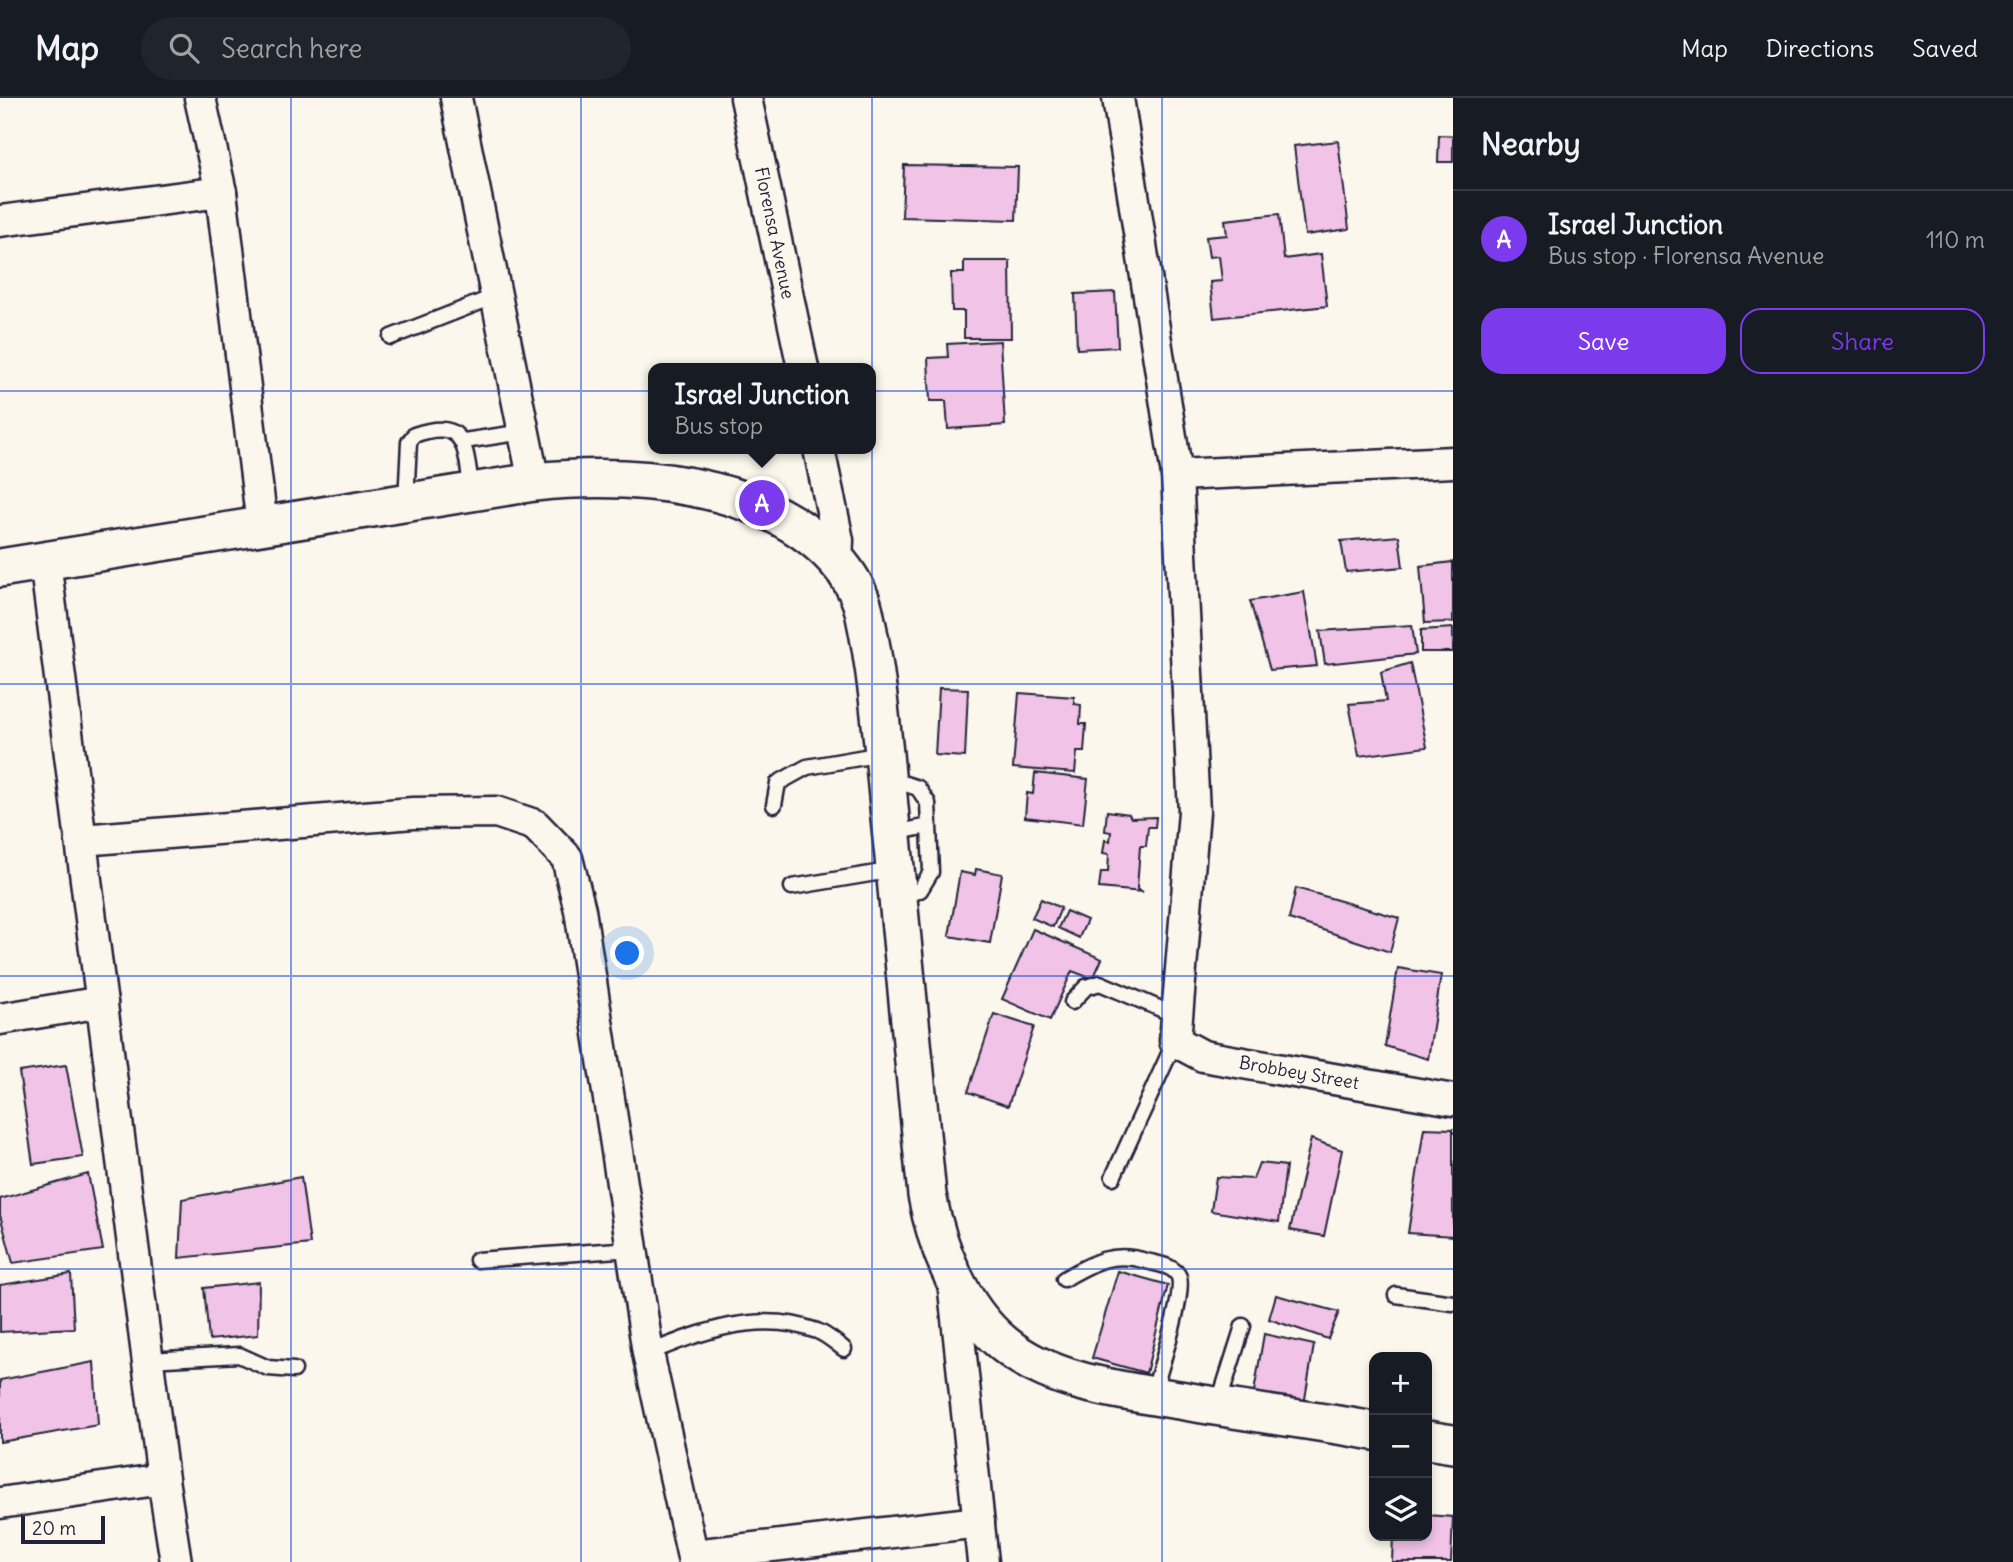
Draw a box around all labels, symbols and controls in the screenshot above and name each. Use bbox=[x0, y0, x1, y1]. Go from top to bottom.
search box bbox=[141, 17, 631, 80]
text: Map bbox=[35, 27, 99, 69]
icon: search bbox=[165, 29, 203, 67]
text: Search here bbox=[221, 32, 362, 65]
text: Map bbox=[1681, 33, 1728, 63]
text: Directions bbox=[1766, 33, 1874, 63]
text: Saved bbox=[1912, 33, 1978, 63]
text: Nearby bbox=[1481, 125, 1581, 163]
street label: Florensa Avenue bbox=[750, 165, 800, 301]
text: Israel Junction bbox=[1548, 208, 1723, 241]
text: A bbox=[1497, 225, 1511, 254]
text: 110 m bbox=[1926, 225, 1985, 254]
text: Bus stop · Florensa Avenue bbox=[1548, 241, 1824, 270]
button: Save bbox=[1481, 308, 1726, 374]
button: Share bbox=[1740, 308, 1985, 374]
popup bbox=[648, 363, 876, 454]
text: Israel Junction bbox=[674, 378, 850, 411]
text: Bus stop bbox=[674, 411, 763, 440]
pin: A bbox=[739, 477, 785, 529]
your location bbox=[610, 936, 644, 970]
street label: Brobbey Street bbox=[1237, 1051, 1361, 1094]
map controls bbox=[1369, 1352, 1432, 1541]
button: + bbox=[1369, 1352, 1432, 1415]
button: − bbox=[1369, 1415, 1432, 1478]
button: layers bbox=[1369, 1478, 1432, 1541]
scale bar bbox=[21, 1513, 105, 1545]
text: 20 m bbox=[32, 1516, 76, 1540]

